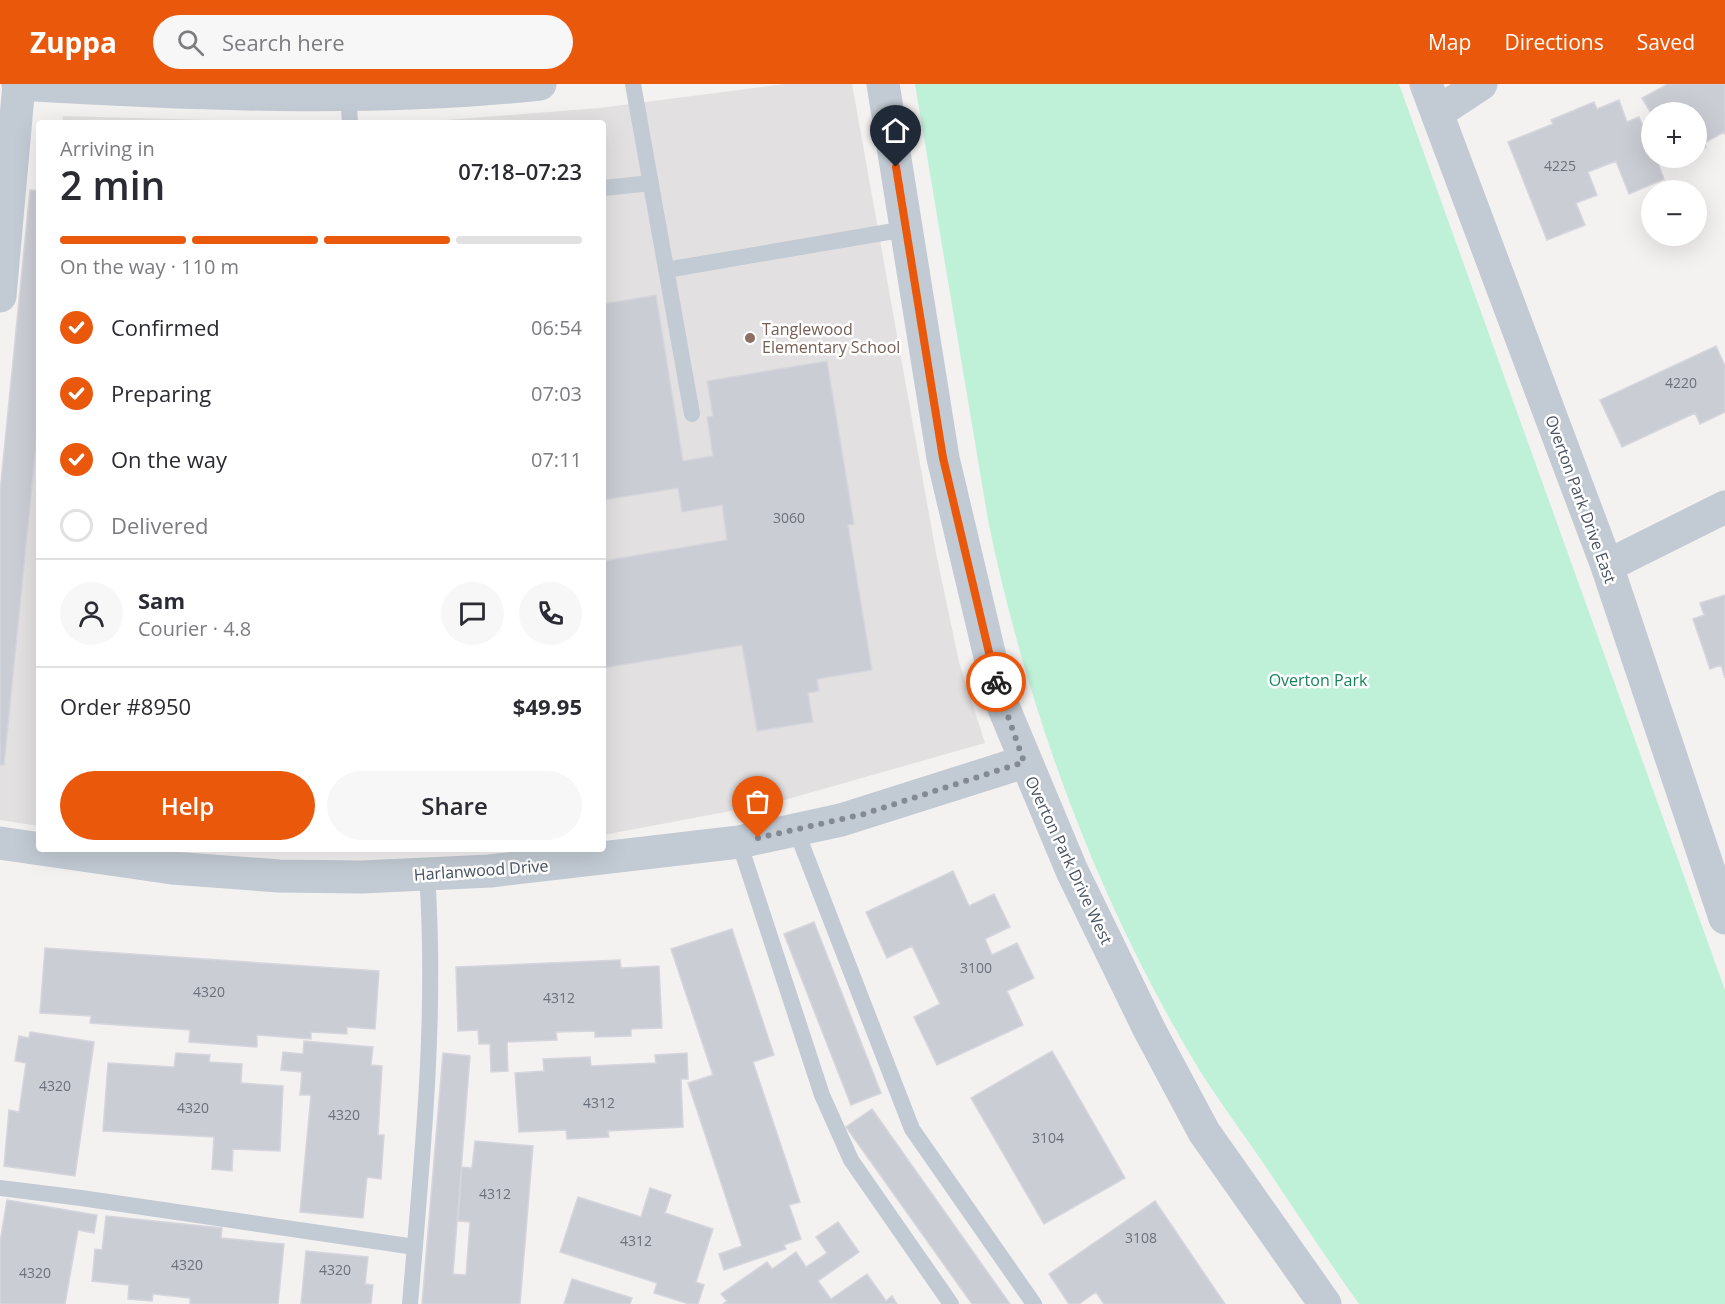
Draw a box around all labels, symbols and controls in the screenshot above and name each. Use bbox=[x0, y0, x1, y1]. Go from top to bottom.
search box bbox=[153, 15, 573, 69]
text: Zuppa bbox=[30, 23, 117, 61]
icon: search bbox=[174, 26, 207, 59]
text: Search here bbox=[222, 27, 345, 57]
text: Map bbox=[1428, 28, 1471, 56]
text: Directions bbox=[1504, 28, 1604, 56]
text: Saved bbox=[1637, 28, 1695, 56]
map controls bbox=[1641, 102, 1707, 246]
button: + bbox=[1641, 102, 1707, 168]
pin bbox=[870, 105, 921, 167]
icon: home bbox=[879, 114, 912, 147]
text: Arriving in bbox=[60, 135, 155, 162]
text: 07:18–07:23 bbox=[458, 156, 582, 186]
house number: 4225 bbox=[1544, 156, 1576, 175]
text: 2 min bbox=[60, 158, 165, 211]
button: − bbox=[1641, 180, 1707, 246]
text: On the way · 110 m bbox=[60, 253, 239, 280]
icon: check bbox=[60, 311, 93, 344]
text: Confirmed bbox=[111, 312, 220, 342]
text: 06:54 bbox=[531, 314, 582, 341]
place label: Tanglewood Elementary School bbox=[762, 318, 900, 358]
marker: Tanglewood Elementary School bbox=[743, 331, 757, 345]
house number: 4220 bbox=[1665, 373, 1697, 392]
icon: check bbox=[60, 377, 93, 410]
text: Preparing bbox=[111, 378, 211, 408]
text: 07:03 bbox=[531, 380, 582, 407]
street label: Overton Park Drive East bbox=[1540, 412, 1622, 586]
icon: check bbox=[60, 443, 93, 476]
text: On the way bbox=[111, 444, 227, 474]
text: 07:11 bbox=[531, 446, 582, 473]
house number: 3060 bbox=[773, 508, 805, 527]
text: Delivered bbox=[111, 510, 209, 540]
button: person bbox=[60, 582, 123, 645]
button: chat bbox=[441, 582, 504, 645]
button: phone bbox=[519, 582, 582, 645]
text: Sam bbox=[138, 585, 185, 615]
text: Courier · 4.8 bbox=[138, 615, 251, 642]
courier bbox=[966, 652, 1026, 712]
icon: bike bbox=[980, 666, 1013, 699]
park label: Overton Park bbox=[1269, 669, 1368, 691]
text: Order #8950 bbox=[60, 691, 191, 721]
text: $49.95 bbox=[513, 691, 582, 721]
button: Help bbox=[60, 771, 315, 840]
button: Share bbox=[327, 771, 582, 840]
street label: Overton Park Drive West bbox=[1020, 772, 1118, 948]
pin bbox=[732, 776, 783, 838]
icon: bag bbox=[741, 785, 774, 818]
street label: Harlanwood Drive bbox=[413, 854, 549, 886]
house number: 3100 bbox=[960, 958, 992, 977]
house number: 4320 bbox=[193, 982, 225, 1001]
house number: 4312 bbox=[543, 988, 575, 1007]
house number: 4320 bbox=[39, 1076, 71, 1095]
house number: 4312 bbox=[583, 1093, 615, 1112]
house number: 4320 bbox=[177, 1098, 209, 1117]
house number: 4320 bbox=[328, 1105, 360, 1124]
house number: 3104 bbox=[1032, 1128, 1064, 1147]
house number: 4312 bbox=[479, 1184, 511, 1203]
house number: 3108 bbox=[1125, 1228, 1157, 1247]
house number: 4312 bbox=[620, 1231, 652, 1250]
house number: 4320 bbox=[171, 1255, 203, 1274]
house number: 4320 bbox=[319, 1260, 351, 1279]
house number: 4320 bbox=[19, 1263, 51, 1282]

